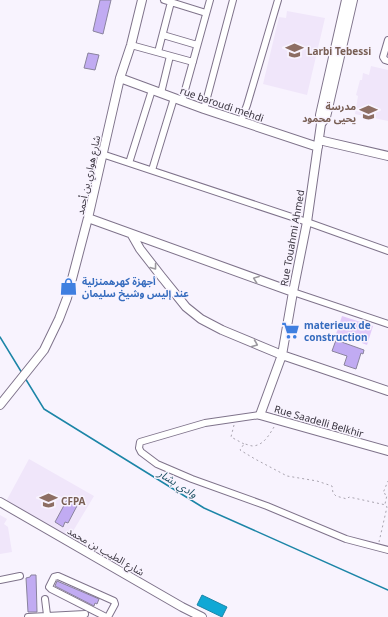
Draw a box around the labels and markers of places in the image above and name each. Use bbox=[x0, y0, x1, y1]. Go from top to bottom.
school or university icon: Larbi Tebessi bbox=[284, 41, 304, 61]
place label: Larbi Tebessi bbox=[307, 44, 371, 58]
place label: مدرسة يحيى محمود bbox=[302, 99, 356, 125]
school or university icon: مدرسة يحيى محمود bbox=[359, 102, 379, 122]
place label: أجهزة كهرهمنزلية عند إليس وشيخ سليمان bbox=[82, 274, 189, 302]
shop icon: أجهزة كهرهمنزلية عند إليس وشيخ سليمان bbox=[59, 277, 79, 297]
place label: materieux de construction bbox=[304, 318, 371, 344]
supermarket icon: materieux de construction bbox=[281, 321, 301, 341]
school or university icon: CFPA bbox=[38, 491, 58, 511]
place label: CFPA bbox=[61, 494, 86, 508]

